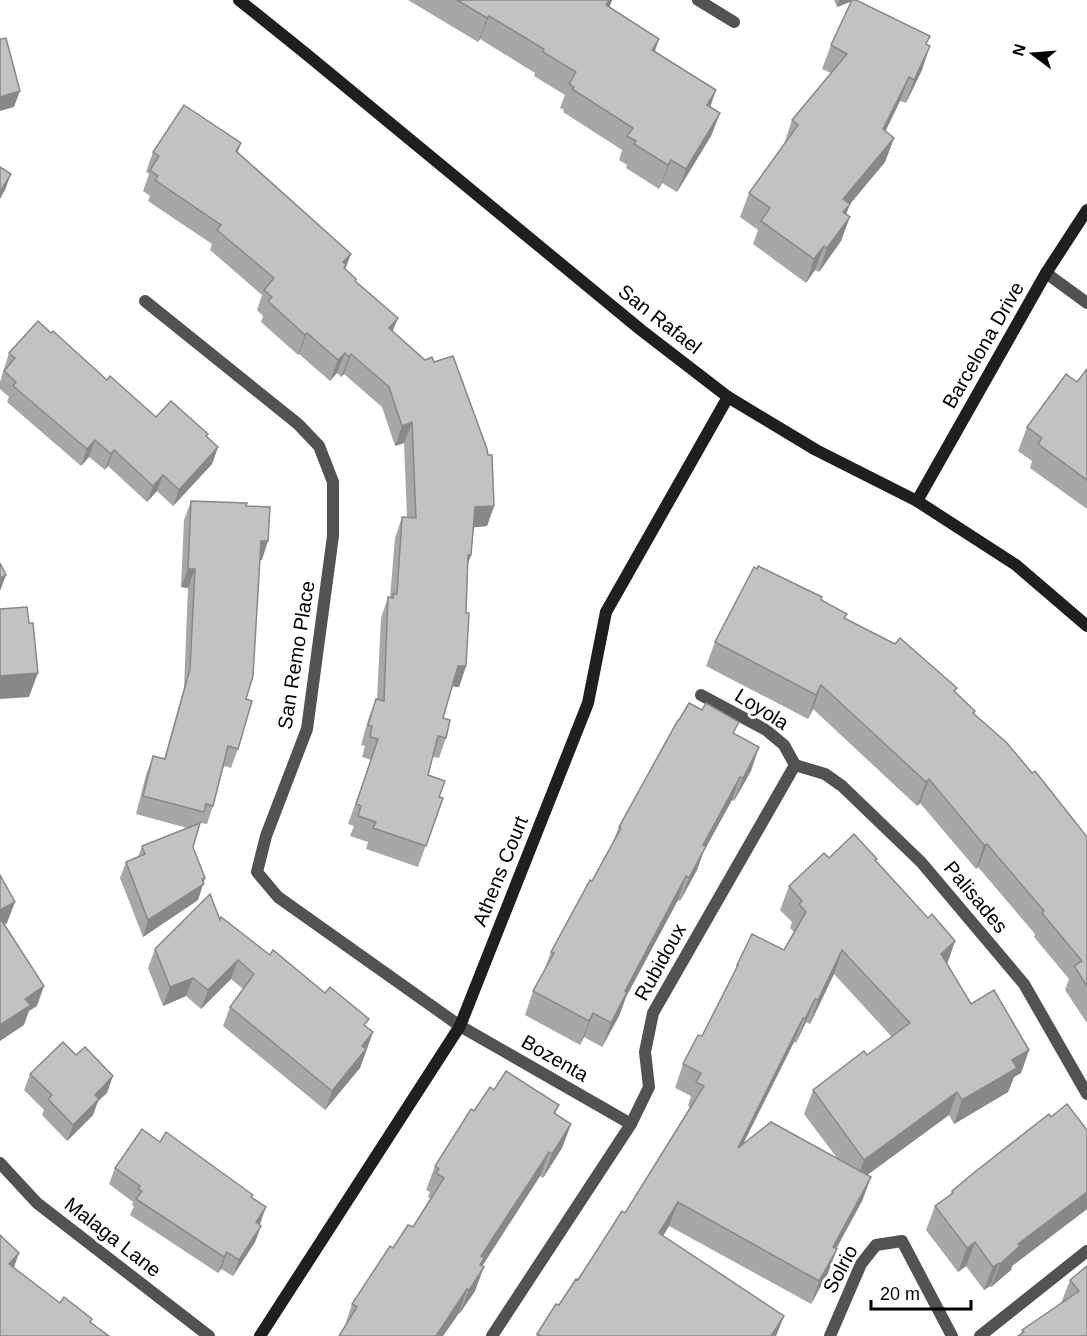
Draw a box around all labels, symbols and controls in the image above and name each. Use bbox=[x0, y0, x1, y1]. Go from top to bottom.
north arrow bbox=[1003, 24, 1063, 84]
text: N bbox=[1009, 42, 1029, 58]
street label: Barcelona Drive bbox=[938, 278, 1028, 412]
street label: San Rafael bbox=[614, 280, 706, 358]
street label: San Remo Place bbox=[273, 579, 319, 731]
street label: Loyola bbox=[731, 684, 794, 734]
street label: Athens Court bbox=[468, 812, 532, 929]
street label: Palisades bbox=[940, 857, 1012, 937]
street label: Rubidoux bbox=[630, 920, 690, 1004]
street label: Bozenta bbox=[518, 1030, 593, 1086]
street label: Malaga Lane bbox=[61, 1193, 165, 1281]
street label: Solrio bbox=[818, 1241, 862, 1297]
scale bar bbox=[871, 1273, 972, 1311]
text: 20 m bbox=[880, 1284, 920, 1304]

